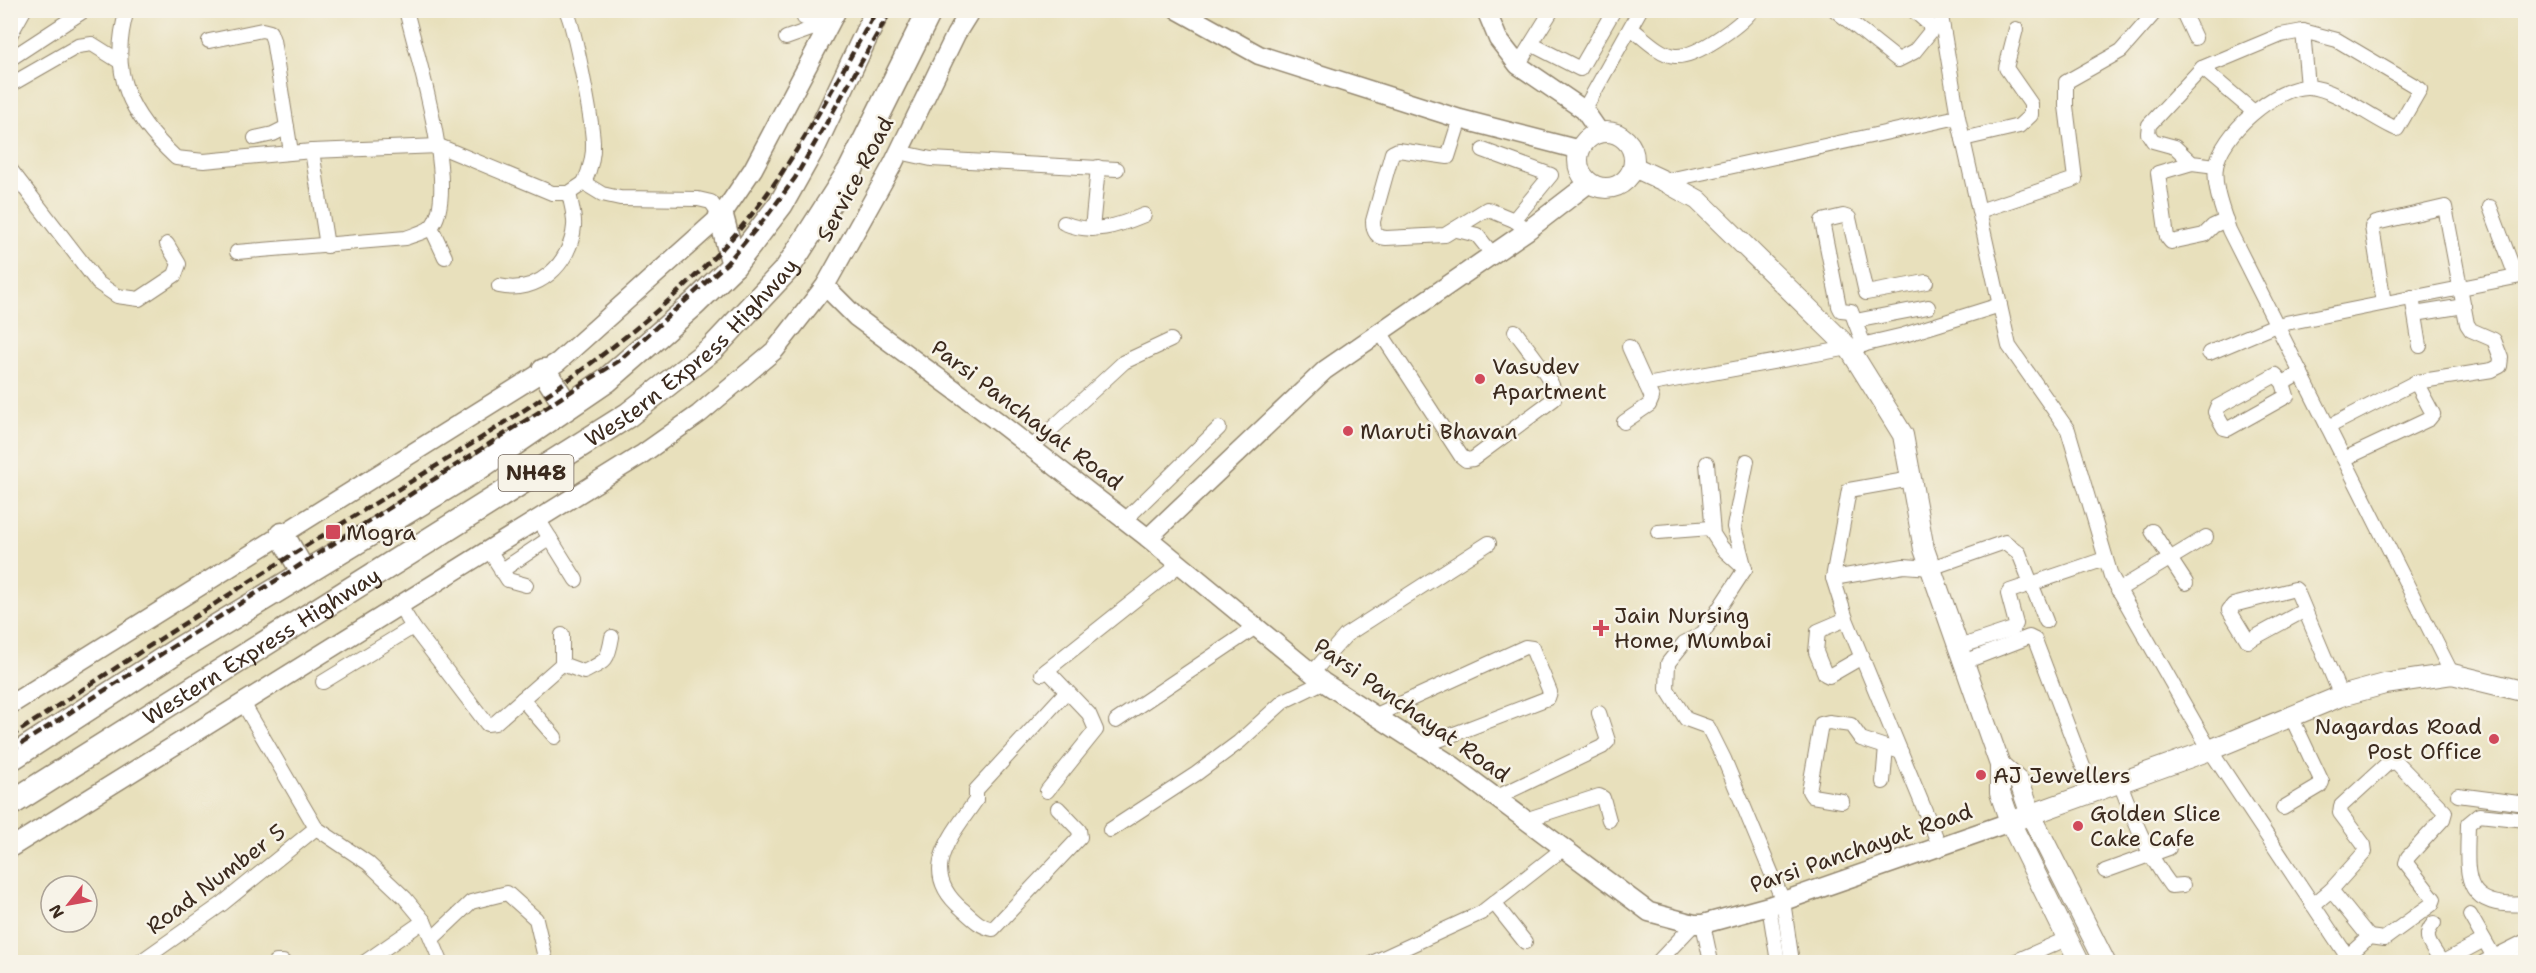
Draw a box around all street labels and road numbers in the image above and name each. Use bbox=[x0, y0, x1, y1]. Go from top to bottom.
street label: Service Road bbox=[810, 111, 900, 247]
street label: Western Express Highway bbox=[579, 253, 805, 453]
street label: Parsi Panchayat Road bbox=[925, 333, 1129, 497]
road number: NH48 bbox=[498, 455, 574, 491]
street label: Western Express Highway bbox=[137, 560, 386, 731]
street label: Parsi Panchayat Road bbox=[1308, 631, 1516, 789]
street label: Parsi Panchayat Road bbox=[1746, 796, 1976, 900]
street label: Road Number 5 bbox=[140, 817, 292, 941]

